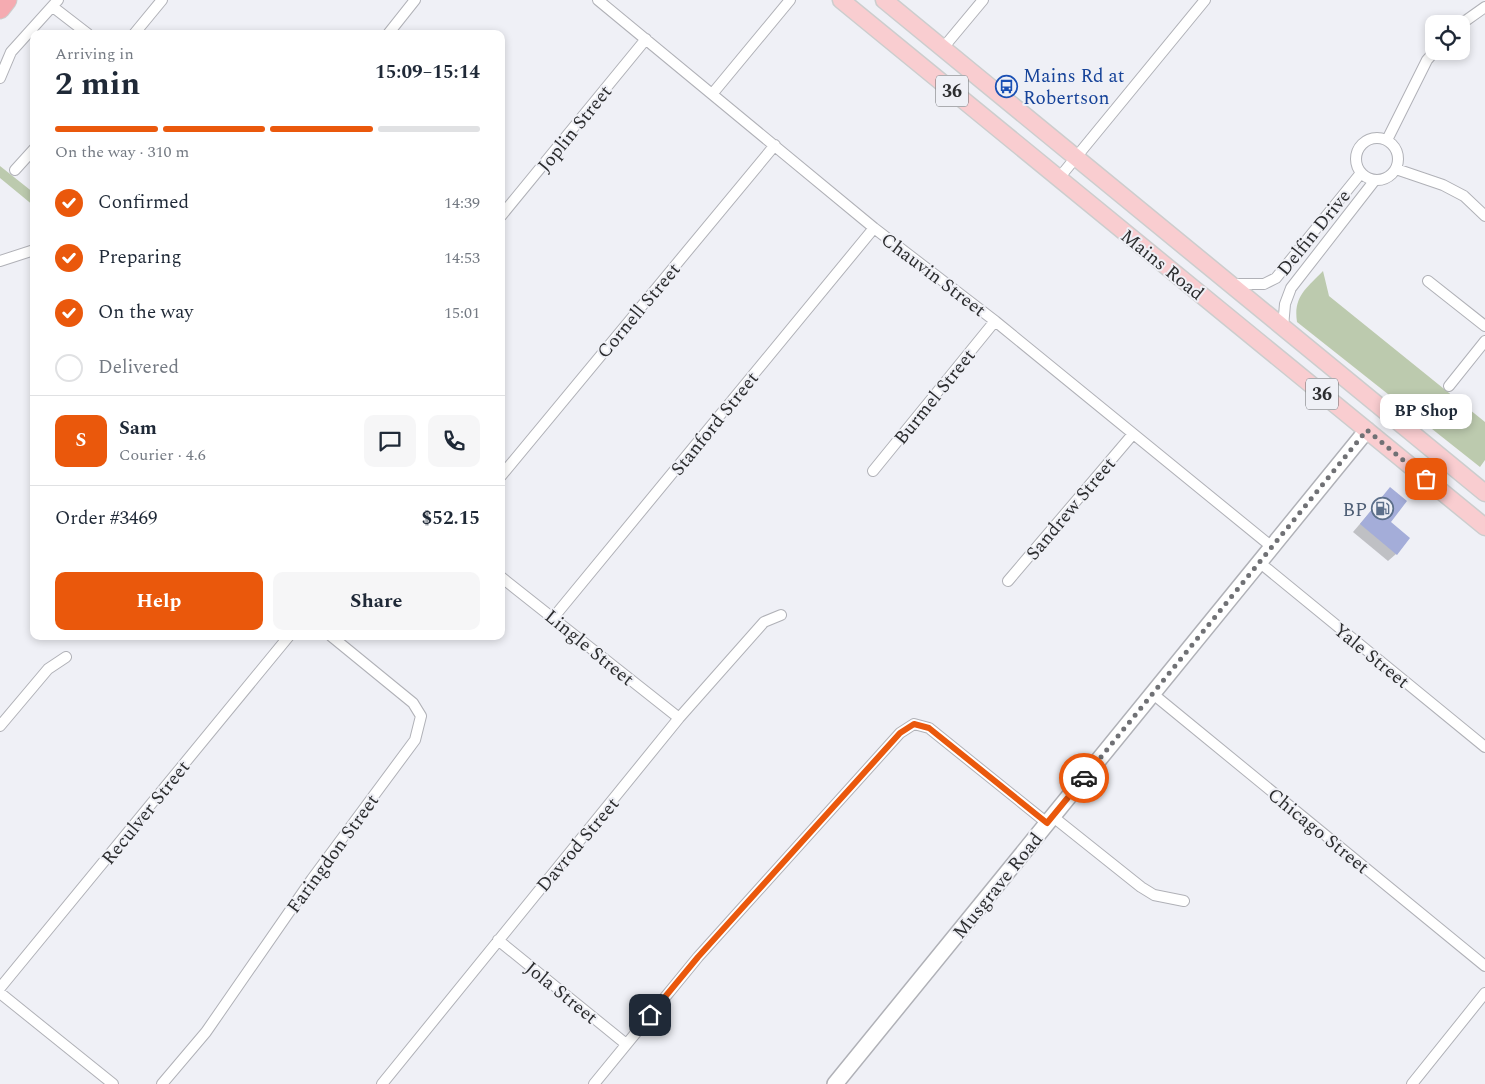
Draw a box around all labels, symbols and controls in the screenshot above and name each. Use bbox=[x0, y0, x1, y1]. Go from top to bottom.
map controls bbox=[1425, 15, 1470, 60]
button: locate bbox=[1425, 15, 1470, 60]
text: Arriving in bbox=[55, 42, 134, 66]
text: 15:09–15:14 bbox=[375, 58, 480, 87]
text: 2 min bbox=[55, 60, 140, 109]
place label: Mains Rd at Robertson bbox=[1023, 62, 1125, 113]
bus stop icon: Mains Rd at Robertson bbox=[995, 74, 1019, 98]
road number: 36 bbox=[936, 76, 968, 106]
street label: Joplin Street bbox=[531, 79, 620, 179]
text: On the way · 310 m bbox=[55, 140, 189, 164]
street label: Delfin Drive bbox=[1270, 183, 1358, 283]
text: Confirmed bbox=[98, 188, 189, 217]
icon: check bbox=[55, 189, 83, 217]
text: 14:39 bbox=[444, 191, 480, 215]
street label: Mains Road bbox=[1114, 222, 1210, 308]
street label: Chauvin Street bbox=[874, 226, 992, 325]
text: Preparing bbox=[98, 243, 182, 272]
icon: check bbox=[55, 244, 83, 272]
text: 14:53 bbox=[444, 246, 480, 270]
street label: Cornell Street bbox=[590, 256, 688, 365]
text: On the way bbox=[98, 298, 194, 327]
icon: check bbox=[55, 299, 83, 327]
text: 15:01 bbox=[444, 301, 480, 325]
street label: Burmel Street bbox=[887, 342, 983, 451]
text: Delivered bbox=[98, 353, 179, 382]
street label: Stanford Street bbox=[664, 365, 766, 482]
road number: 36 bbox=[1306, 378, 1338, 409]
callout: BP Shop bbox=[1380, 394, 1472, 429]
text: BP Shop bbox=[1394, 399, 1458, 423]
text: Sam bbox=[119, 414, 157, 443]
button: chat bbox=[364, 415, 416, 467]
button: phone bbox=[428, 415, 480, 467]
text: S bbox=[76, 426, 86, 455]
text: Courier · 4.6 bbox=[119, 443, 206, 467]
street label: Sandrew Street bbox=[1019, 451, 1123, 567]
pin bbox=[1405, 458, 1447, 500]
icon: bag bbox=[1412, 465, 1440, 493]
place label: BP bbox=[1342, 496, 1367, 525]
fuel station icon: BP bbox=[1371, 497, 1395, 521]
text: Order #3469 bbox=[55, 504, 158, 533]
text: $52.15 bbox=[422, 504, 480, 533]
button: Help bbox=[55, 572, 263, 630]
button: Share bbox=[273, 572, 480, 630]
street label: Lingle Street bbox=[538, 603, 641, 694]
street label: Yale Street bbox=[1327, 616, 1416, 696]
courier bbox=[1059, 753, 1109, 803]
street label: Reculver Street bbox=[95, 754, 198, 872]
icon: car bbox=[1070, 764, 1098, 792]
street label: Chicago Street bbox=[1261, 781, 1376, 882]
street label: Faringdon Street bbox=[280, 788, 387, 920]
street label: Davrod Street bbox=[530, 791, 627, 899]
street label: Musgrave Road bbox=[946, 826, 1050, 946]
street label: Jola Street bbox=[518, 955, 604, 1032]
pin bbox=[629, 994, 671, 1036]
icon: home bbox=[636, 1001, 664, 1029]

